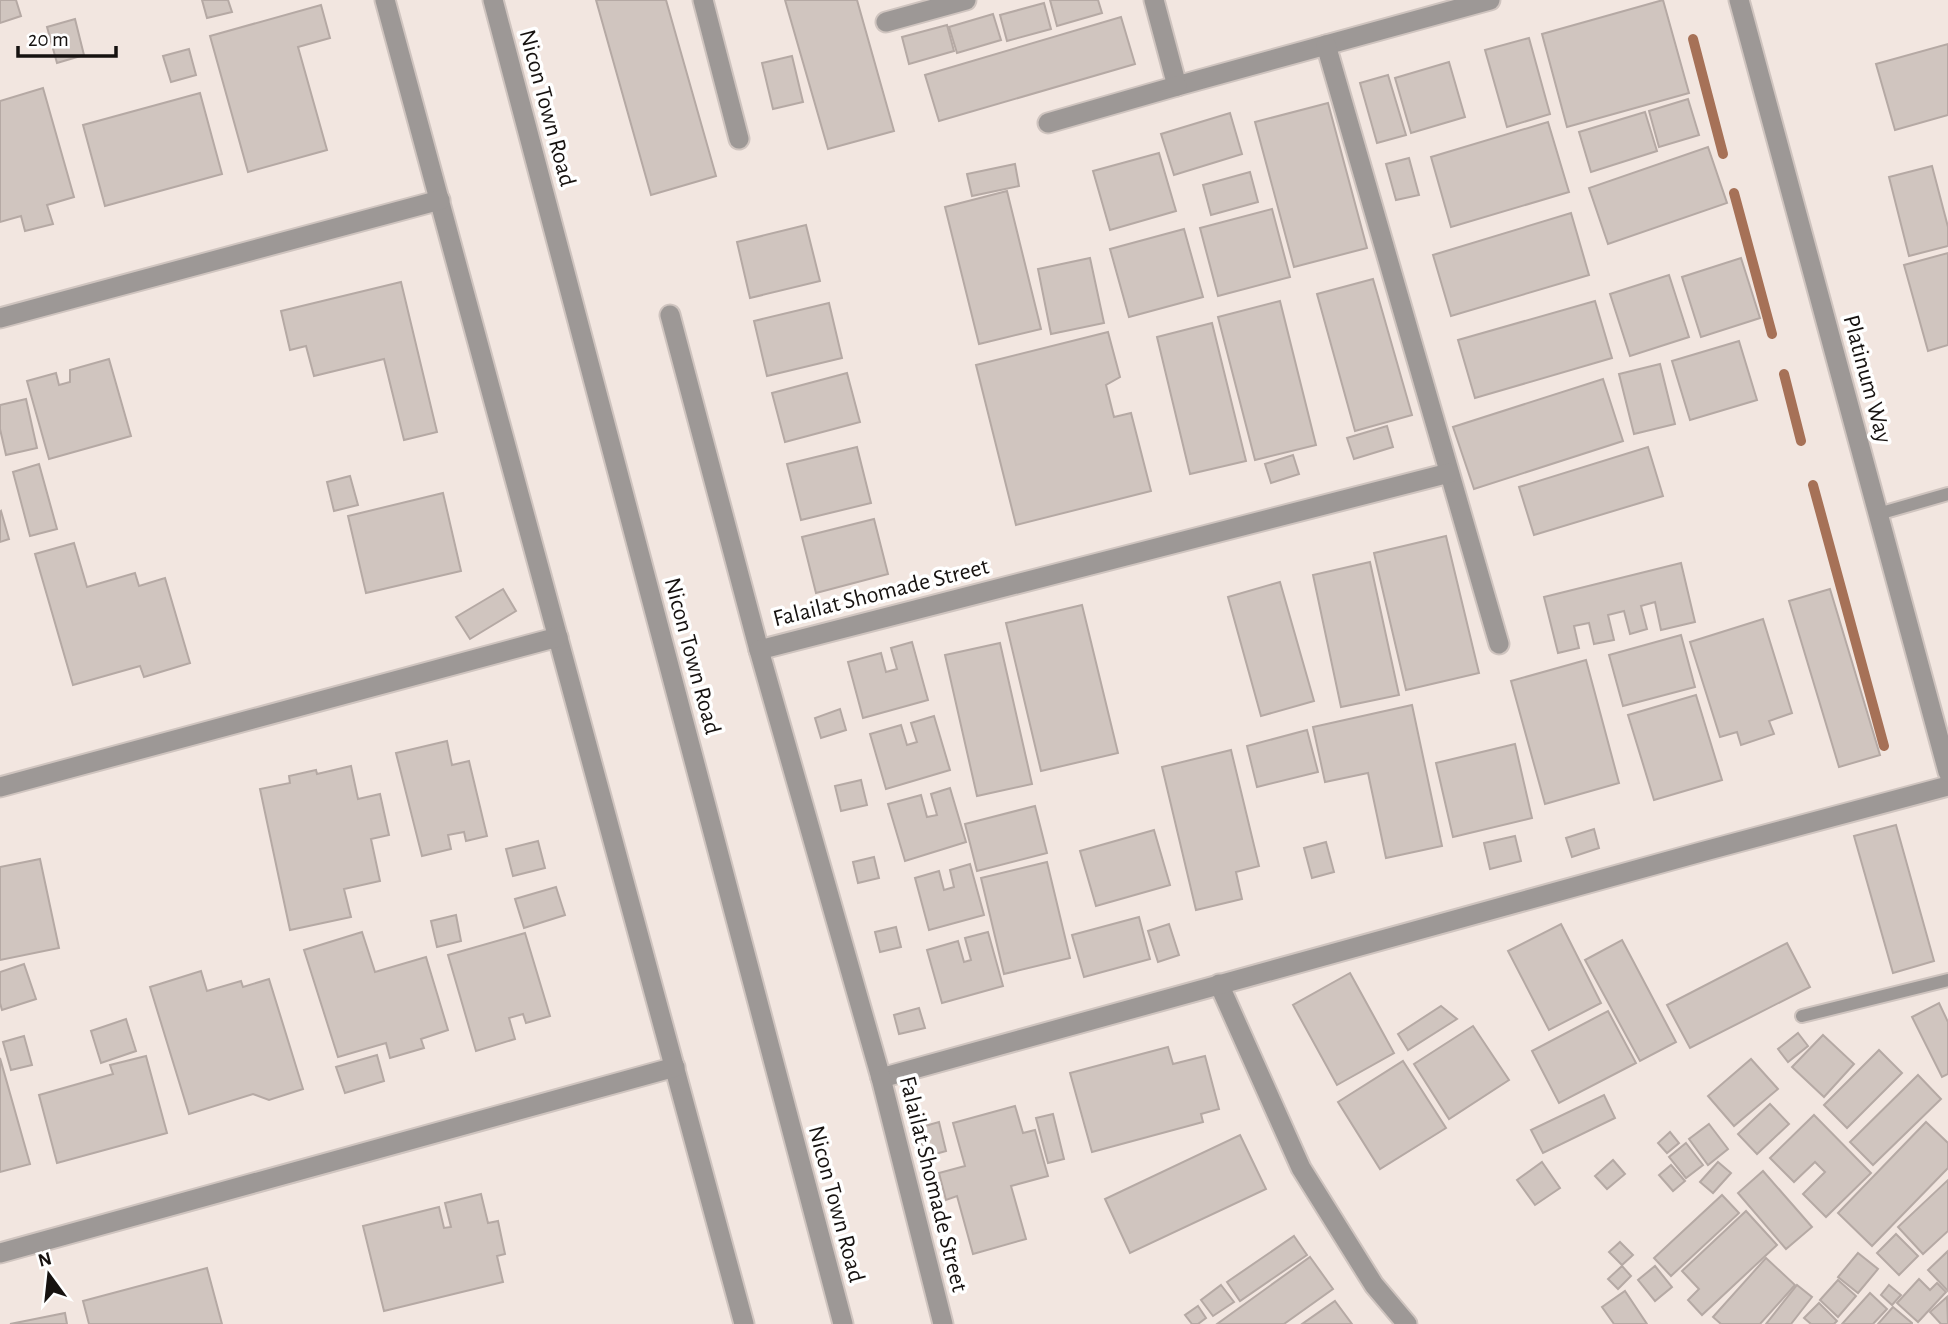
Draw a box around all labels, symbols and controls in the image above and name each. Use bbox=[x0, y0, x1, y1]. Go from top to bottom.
scale bar bbox=[18, 14, 116, 58]
street label: Nicon Town Road bbox=[515, 27, 579, 189]
text: 20 m bbox=[28, 29, 69, 50]
street label: Platinum Way bbox=[1838, 312, 1896, 446]
street label: Falailat Shomade Street bbox=[771, 554, 992, 631]
street label: Nicon Town Road bbox=[660, 575, 724, 737]
street label: Falailat Shomade Street bbox=[895, 1074, 972, 1295]
street label: Nicon Town Road bbox=[804, 1123, 868, 1285]
north arrow bbox=[14, 1240, 84, 1310]
text: N bbox=[36, 1249, 54, 1271]

